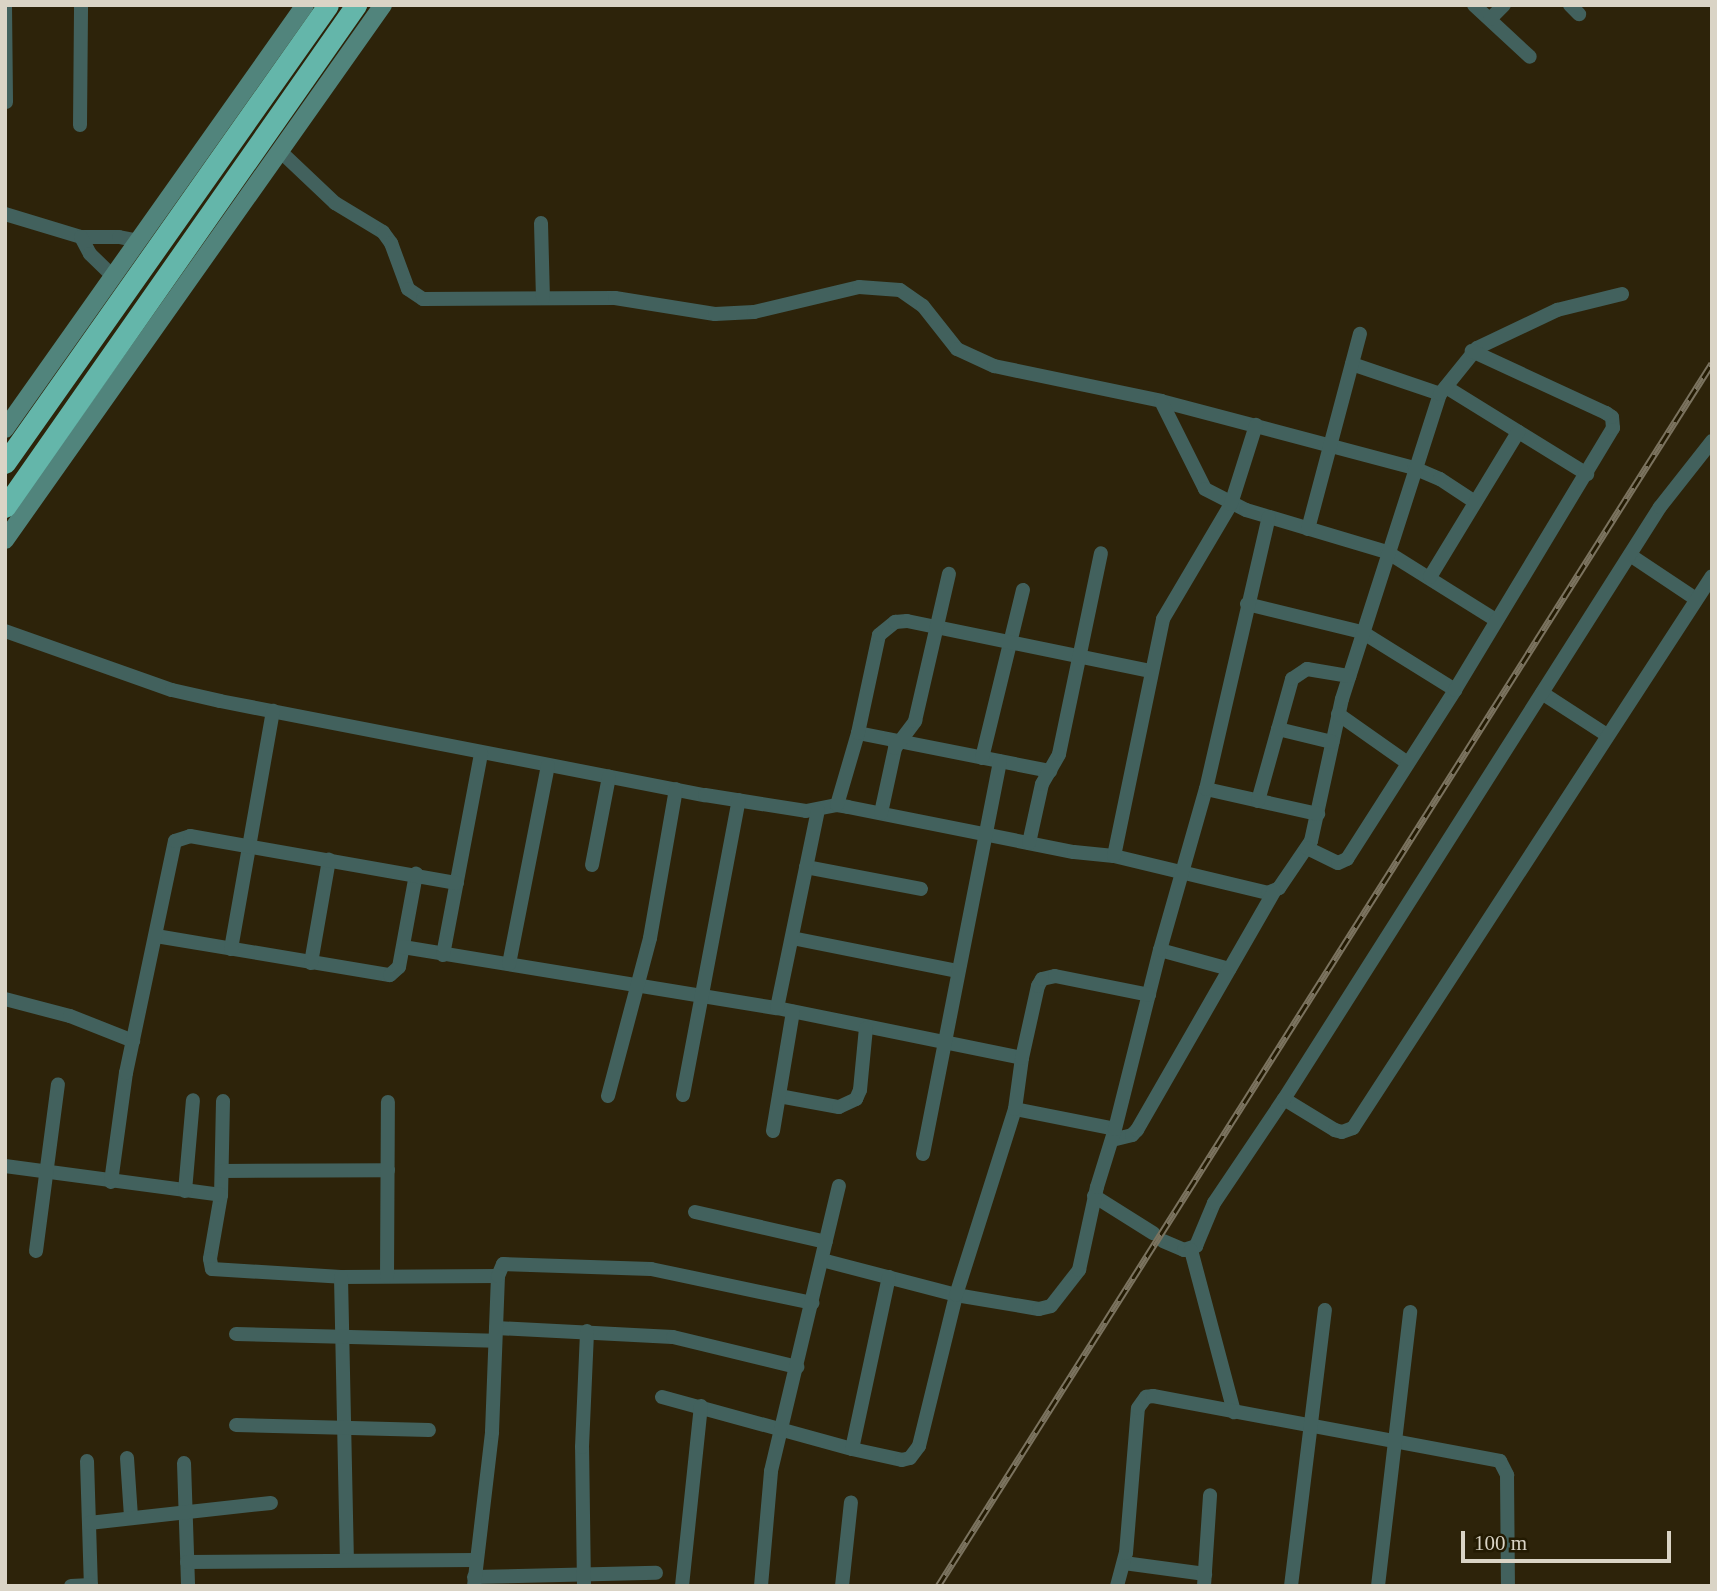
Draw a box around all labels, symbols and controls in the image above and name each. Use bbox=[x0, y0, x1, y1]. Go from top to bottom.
scale bar bbox=[1465, 1518, 1675, 1562]
text: 100 m bbox=[1474, 1531, 1527, 1555]

